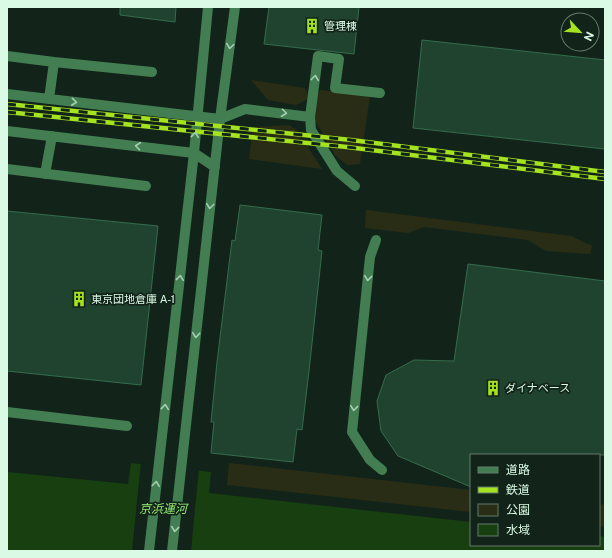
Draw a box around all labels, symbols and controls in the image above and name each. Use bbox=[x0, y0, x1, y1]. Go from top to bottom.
north arrow bbox=[560, 12, 600, 52]
building icon: 管理棟 bbox=[303, 17, 321, 35]
place label: 管理棟 bbox=[324, 20, 357, 32]
text: N bbox=[582, 30, 596, 43]
one-way arrow bbox=[226, 43, 235, 49]
one-way arrow bbox=[310, 75, 319, 81]
one-way arrow bbox=[71, 97, 77, 106]
one-way arrow bbox=[280, 108, 287, 117]
one-way arrow bbox=[191, 132, 200, 138]
one-way arrow bbox=[135, 142, 141, 151]
one-way arrow bbox=[206, 203, 215, 209]
one-way arrow bbox=[175, 275, 184, 281]
one-way arrow bbox=[364, 275, 373, 281]
building icon: 東京団地倉庫 A-1 bbox=[70, 290, 88, 308]
place label: 東京団地倉庫 A-1 bbox=[91, 293, 175, 305]
one-way arrow bbox=[192, 332, 201, 338]
building icon: ダイナベース bbox=[484, 379, 502, 397]
place label: ダイナベース bbox=[505, 382, 570, 394]
one-way arrow bbox=[160, 404, 169, 410]
one-way arrow bbox=[350, 404, 359, 411]
legend bbox=[470, 454, 600, 546]
text: 道路 bbox=[506, 463, 530, 477]
one-way arrow bbox=[152, 481, 161, 487]
text: 鉄道 bbox=[506, 483, 530, 497]
water label: 京浜運河 bbox=[139, 502, 189, 516]
text: 公園 bbox=[506, 503, 530, 517]
text: 水域 bbox=[506, 523, 530, 537]
one-way arrow bbox=[171, 526, 180, 532]

